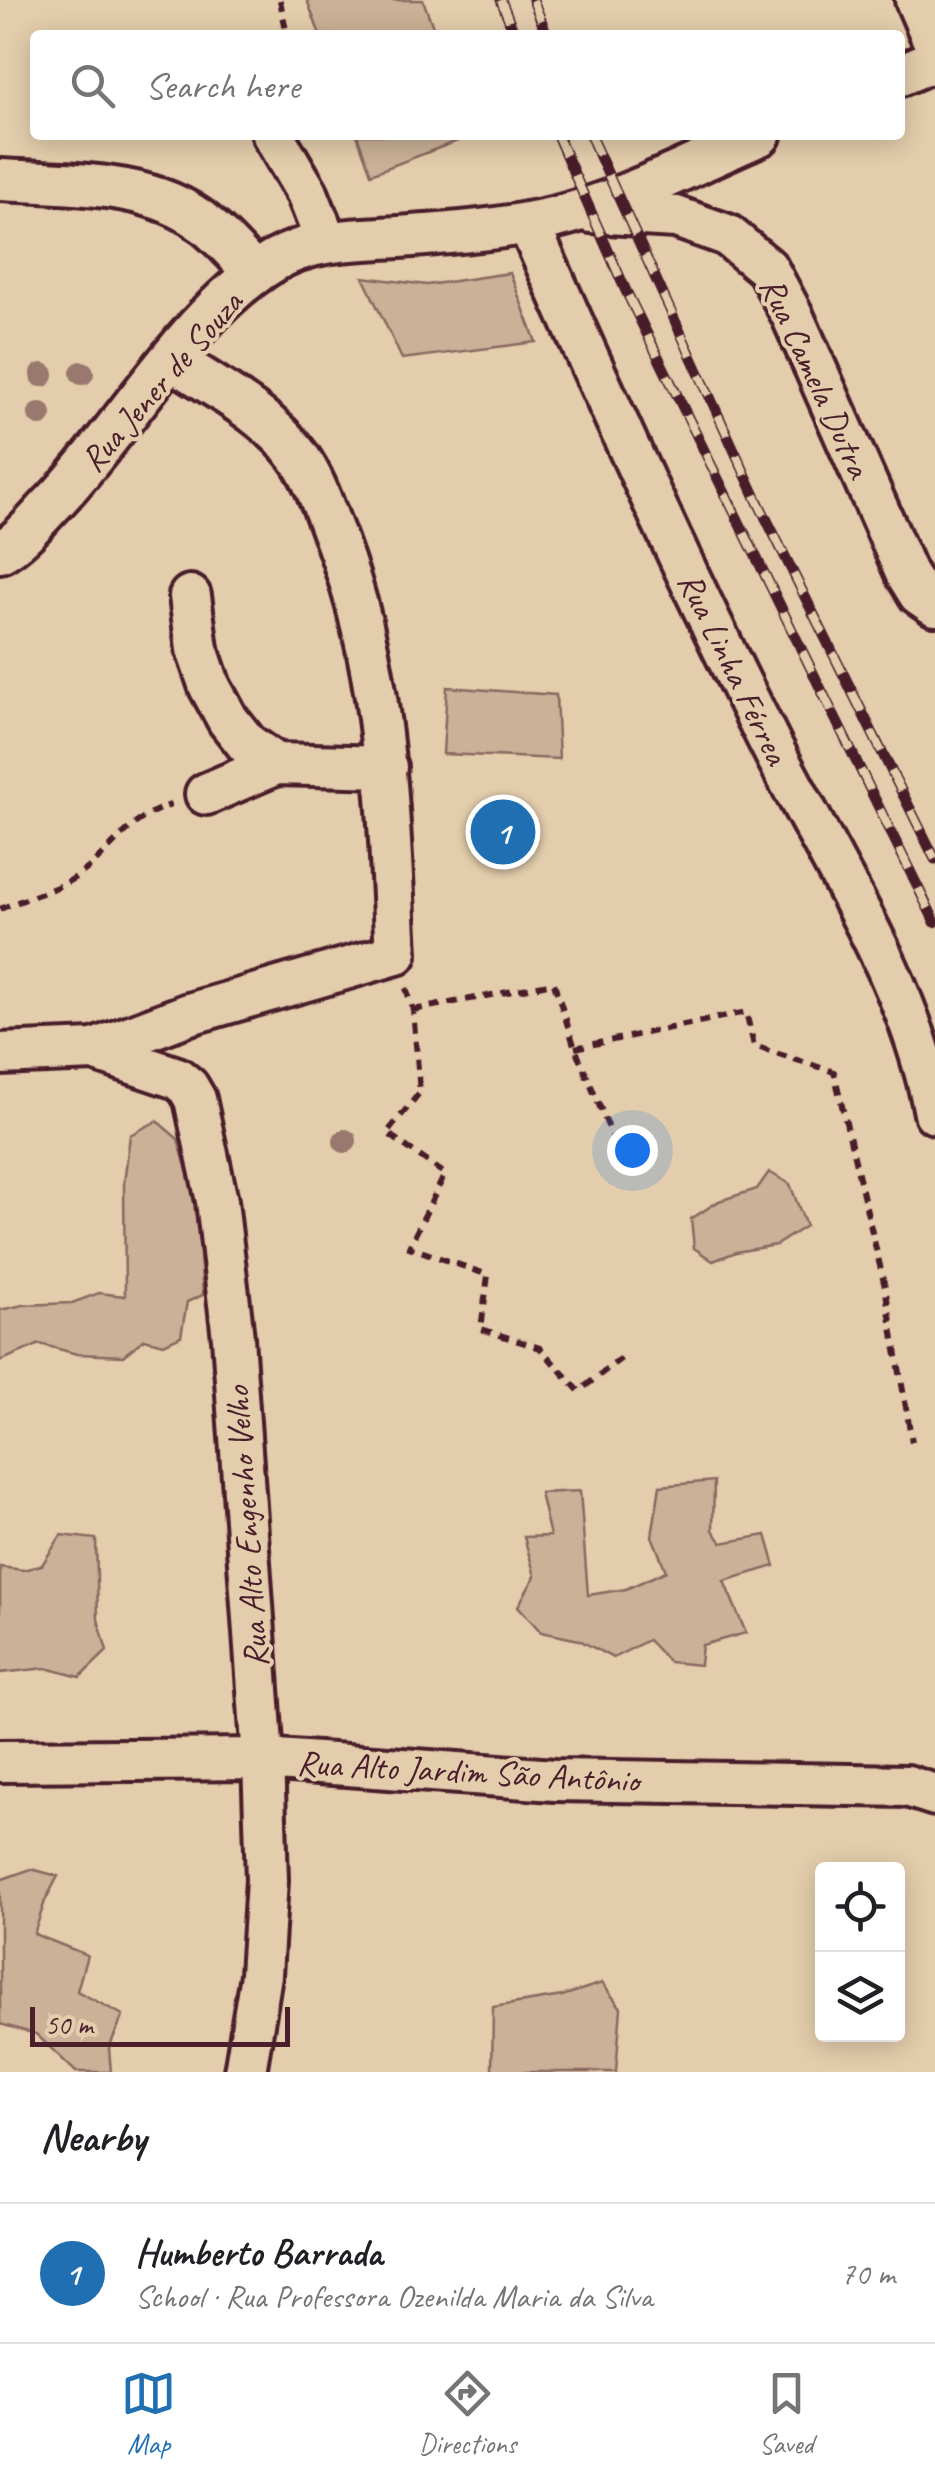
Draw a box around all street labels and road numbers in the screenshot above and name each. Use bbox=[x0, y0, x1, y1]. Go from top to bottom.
street label: Rua Camela Dutra bbox=[749, 270, 883, 487]
street label: Rua Jener de Souza bbox=[70, 280, 254, 481]
street label: Rua Linha Férrea bbox=[668, 565, 800, 773]
street label: Rua Alto Engenho Velho bbox=[214, 1383, 279, 1669]
street label: Rua Alto Jardim São Antônio bbox=[296, 1740, 644, 1803]

